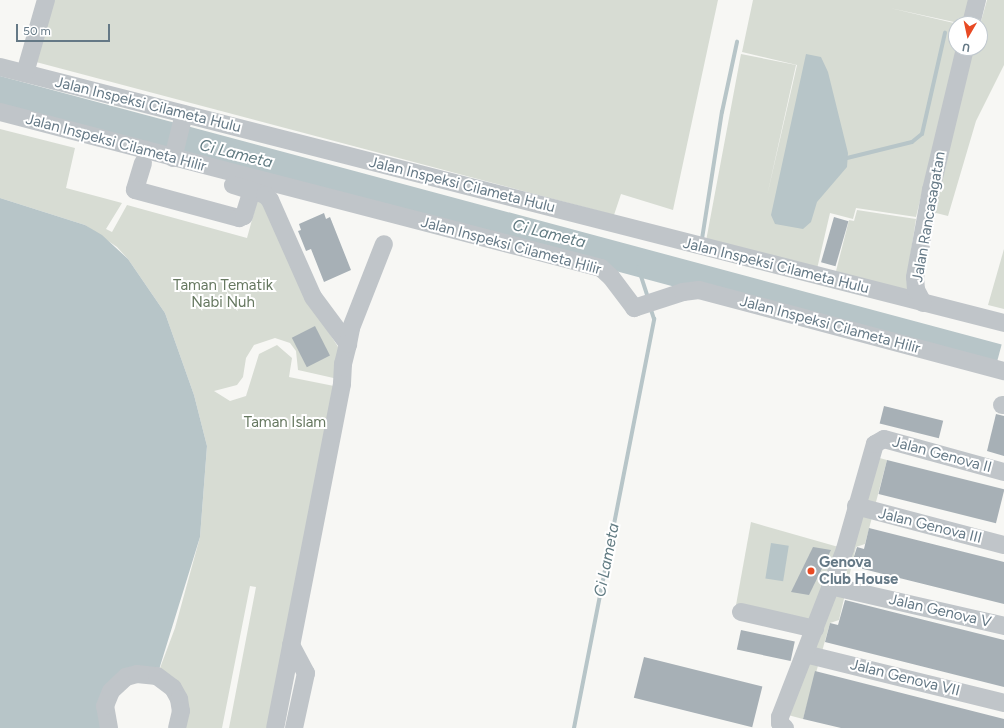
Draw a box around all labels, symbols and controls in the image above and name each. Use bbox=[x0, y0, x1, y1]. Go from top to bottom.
scale bar bbox=[18, 16, 112, 42]
north arrow bbox=[948, 16, 988, 56]
text: 50 m bbox=[23, 24, 51, 38]
text: U bbox=[961, 40, 971, 54]
street label: Jalan Inspeksi Cilameta Hulu bbox=[53, 73, 243, 137]
street label: Jalan Inspeksi Cilameta Hilir bbox=[24, 110, 208, 176]
water label: Ci Lameta bbox=[197, 136, 275, 172]
street label: Jalan Rancasagatan bbox=[909, 150, 949, 284]
street label: Jalan Inspeksi Cilameta Hulu bbox=[367, 153, 557, 217]
street label: Jalan Inspeksi Cilameta Hilir bbox=[419, 213, 603, 279]
water label: Ci Lameta bbox=[510, 216, 588, 252]
street label: Jalan Inspeksi Cilameta Hulu bbox=[681, 234, 871, 298]
park label: Taman Tematik Nabi Nuh bbox=[173, 276, 273, 311]
street label: Jalan Inspeksi Cilameta Hilir bbox=[738, 292, 922, 358]
park label: Taman Islam bbox=[244, 414, 326, 432]
street label: Jalan Genova II bbox=[890, 433, 994, 477]
street label: Jalan Genova III bbox=[876, 504, 984, 548]
water label: Ci Lameta bbox=[590, 521, 624, 599]
place label: Genova Club House bbox=[819, 553, 898, 588]
marker: Genova Club House bbox=[806, 566, 816, 576]
street label: Jalan Genova V bbox=[887, 591, 993, 631]
street label: Jalan Genova VII bbox=[848, 656, 962, 700]

